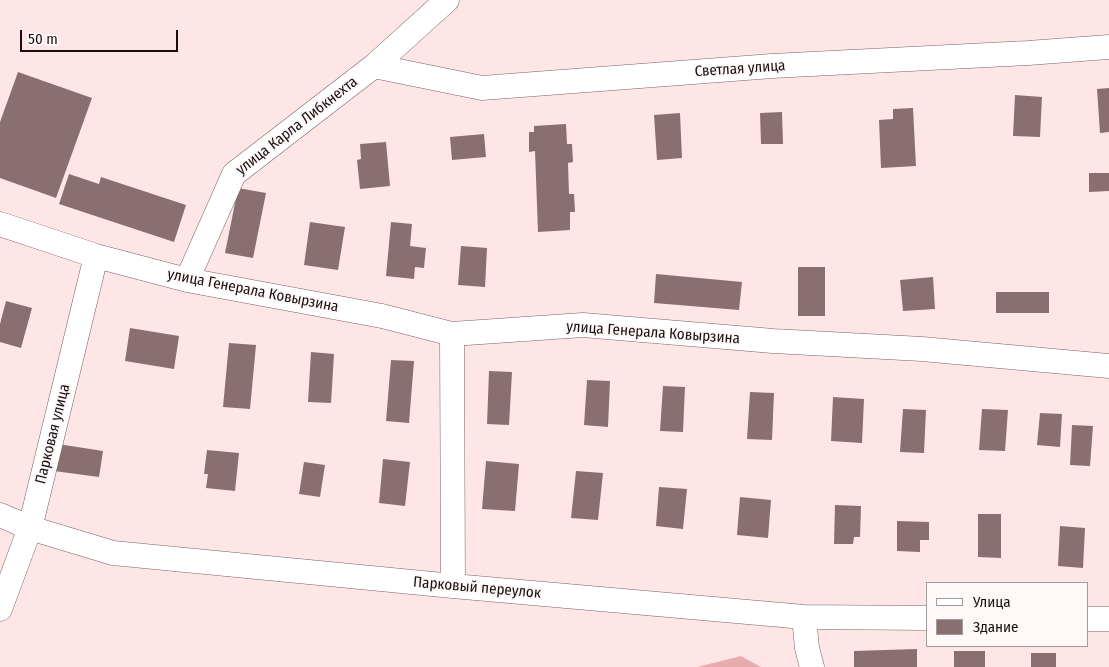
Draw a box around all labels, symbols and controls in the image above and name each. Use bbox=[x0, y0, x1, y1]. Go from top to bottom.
scale bar bbox=[22, 20, 180, 52]
text: 50 m bbox=[28, 30, 58, 48]
street label: Светлая улица bbox=[694, 57, 786, 81]
street label: улица Карла Либкнехта bbox=[233, 73, 361, 179]
street label: улица Генерала Ковырзина bbox=[166, 266, 340, 316]
street label: улица Генерала Ковырзина bbox=[566, 318, 740, 348]
street label: Парковая улица bbox=[32, 382, 74, 486]
street label: Парковый переулок bbox=[412, 573, 542, 603]
legend bbox=[926, 582, 1089, 647]
text: Улица bbox=[973, 593, 1011, 611]
text: Здание bbox=[973, 618, 1019, 636]

